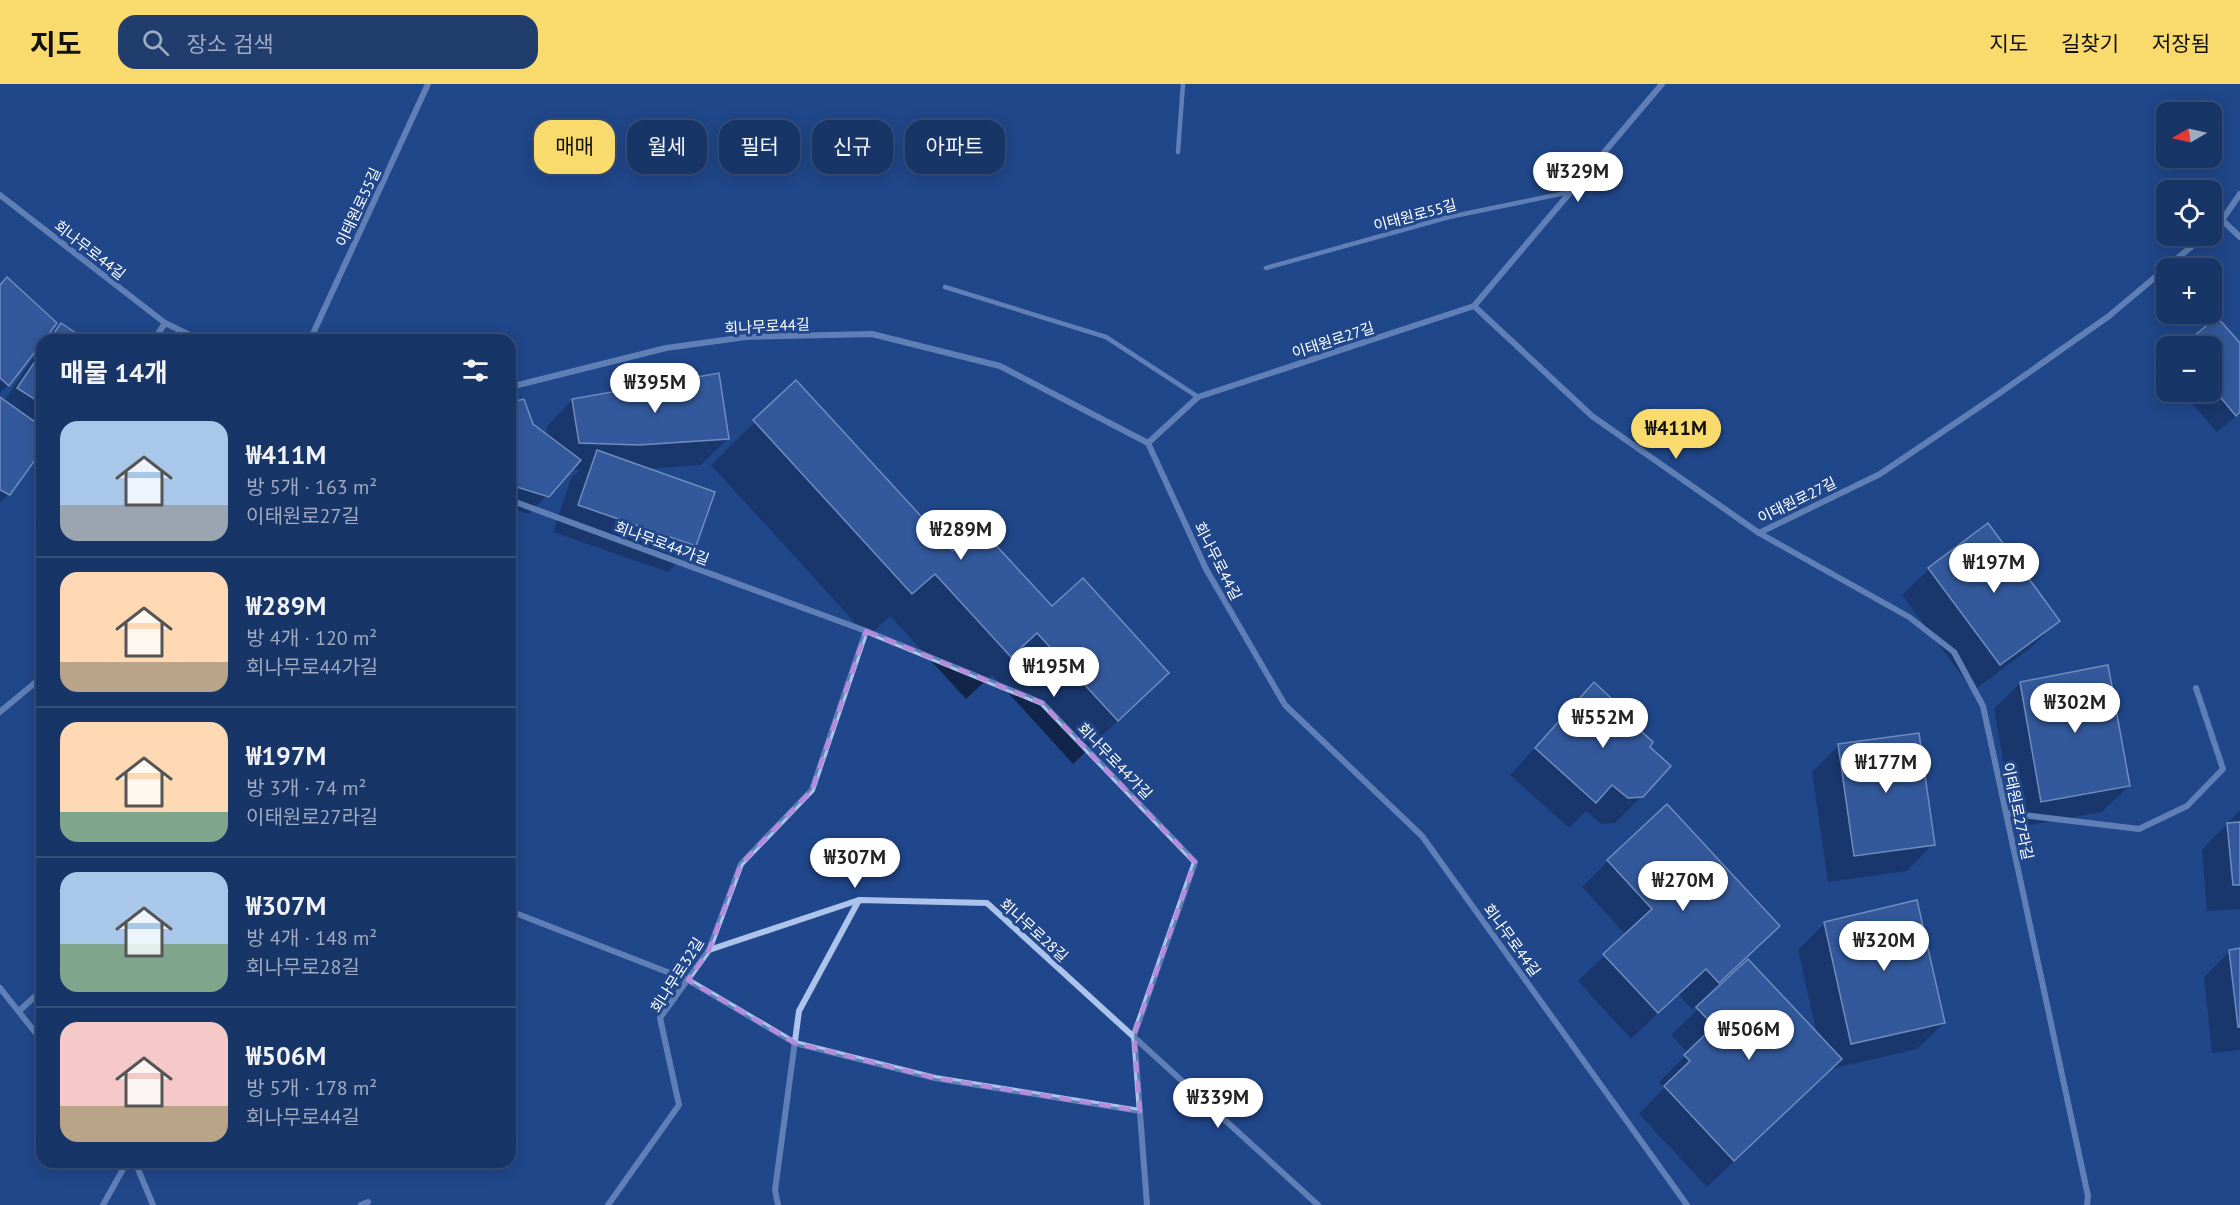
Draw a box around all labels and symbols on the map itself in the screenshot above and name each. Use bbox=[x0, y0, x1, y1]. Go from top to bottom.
north arrow bbox=[2156, 102, 2222, 168]
pin: ₩329M bbox=[1536, 152, 1620, 203]
street label: 이태원로55길 bbox=[331, 164, 385, 250]
street label: 이태원로55길 bbox=[1371, 195, 1459, 235]
street label: 회나무로44길 bbox=[51, 216, 129, 284]
street label: 회나무로44길 bbox=[724, 314, 810, 338]
street label: 이태원로27길 bbox=[1289, 318, 1377, 362]
pin: ₩395M bbox=[613, 363, 697, 414]
pin: ₩411M bbox=[1634, 409, 1718, 460]
street label: 이태원로27길 bbox=[1754, 473, 1840, 527]
pin: ₩289M bbox=[919, 510, 1003, 561]
street label: 회나무로44가길 bbox=[612, 517, 712, 569]
street label: 회나무로44길 bbox=[1190, 519, 1246, 603]
pin: ₩197M bbox=[1952, 543, 2036, 594]
pin: ₩195M bbox=[1012, 647, 1096, 698]
pin: ₩302M bbox=[2033, 683, 2117, 734]
pin: ₩552M bbox=[1561, 698, 1645, 749]
street label: 회나무로44가길 bbox=[1074, 719, 1156, 803]
pin: ₩177M bbox=[1844, 743, 1928, 794]
street label: 이태원로27라길 bbox=[1998, 761, 2038, 861]
pin: ₩307M bbox=[813, 838, 897, 889]
pin: ₩270M bbox=[1641, 861, 1725, 912]
street label: 회나무로28길 bbox=[996, 894, 1072, 966]
street label: 회나무로44길 bbox=[1479, 900, 1545, 980]
pin: ₩320M bbox=[1842, 921, 1926, 972]
street label: 회나무로32길 bbox=[646, 934, 708, 1016]
pin: ₩506M bbox=[1707, 1010, 1791, 1061]
pin: ₩339M bbox=[1176, 1078, 1260, 1129]

